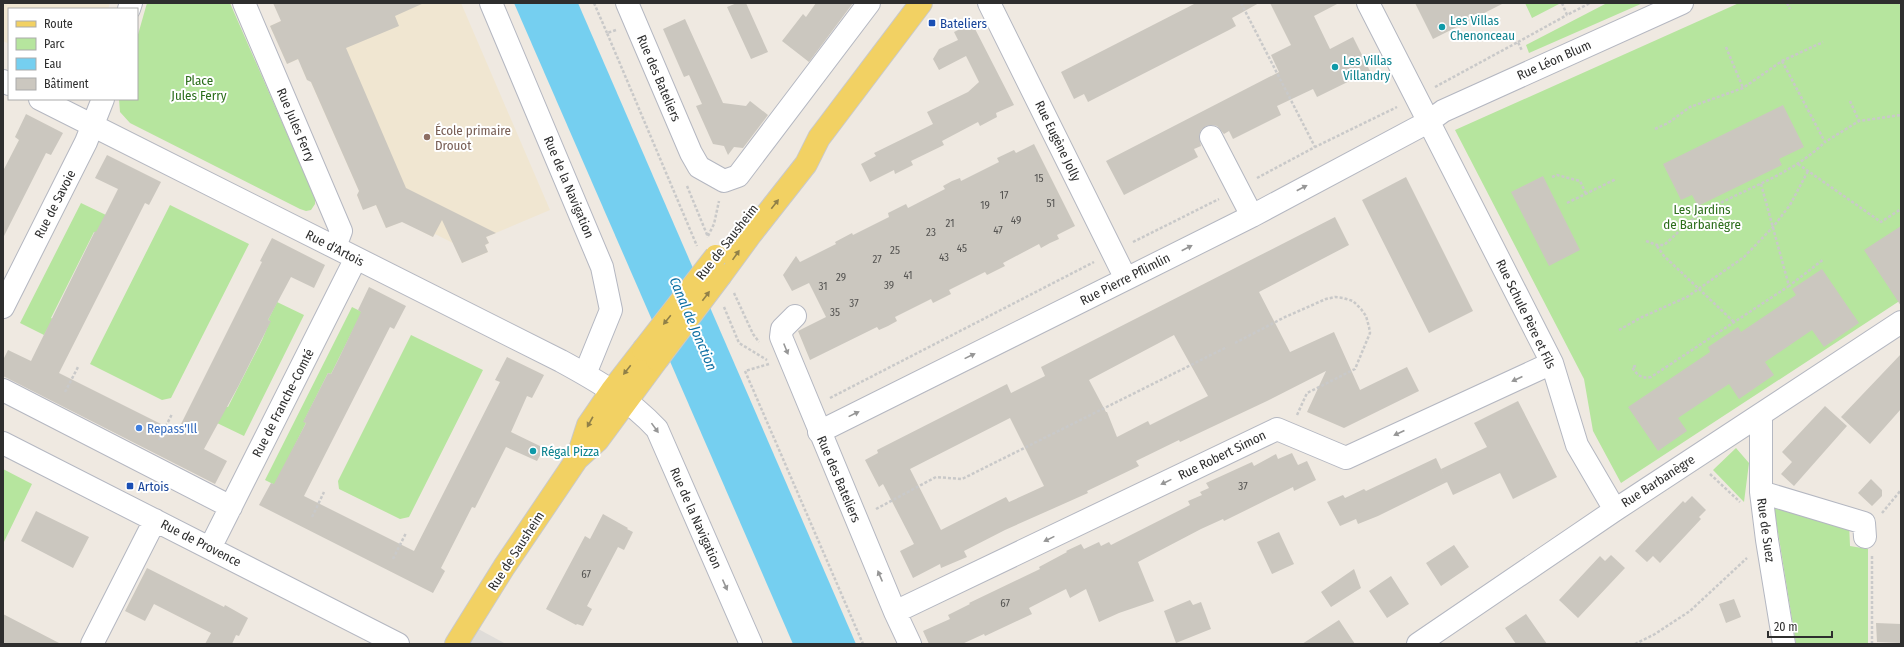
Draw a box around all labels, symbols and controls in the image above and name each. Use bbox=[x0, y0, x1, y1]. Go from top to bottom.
legend bbox=[8, 8, 138, 100]
place label: Les Villas Chenonceau bbox=[1450, 13, 1515, 43]
place label: Bateliers bbox=[940, 16, 987, 31]
text: Route bbox=[44, 17, 73, 31]
marker: Bateliers bbox=[927, 18, 937, 28]
marker: Les Villas Chenonceau bbox=[1437, 22, 1447, 32]
street label: Rue des Bateliers bbox=[634, 33, 684, 124]
text: Parc bbox=[44, 37, 65, 51]
street label: Rue Léon Blum bbox=[1515, 37, 1593, 83]
place label: Les Villas Villandry bbox=[1343, 53, 1392, 83]
text: Eau bbox=[44, 57, 62, 71]
marker: Les Villas Villandry bbox=[1330, 62, 1340, 72]
park label: Place Jules Ferry bbox=[171, 73, 227, 103]
text: Bâtiment bbox=[44, 77, 89, 91]
street label: Rue Jules Ferry bbox=[274, 86, 318, 164]
street label: Rue Eugène Jolly bbox=[1032, 98, 1084, 184]
place label: École primaire Drouot bbox=[435, 123, 511, 153]
marker: École primaire Drouot bbox=[422, 132, 432, 142]
street label: Rue de la Navigation bbox=[541, 134, 597, 240]
street label: Rue de Savoie bbox=[31, 167, 79, 241]
house number: 15 bbox=[1034, 172, 1044, 185]
one-way arrow bbox=[1297, 185, 1308, 192]
house number: 17 bbox=[1000, 189, 1009, 202]
house number: 51 bbox=[1047, 197, 1055, 210]
one-way arrow bbox=[770, 198, 779, 209]
house number: 19 bbox=[980, 199, 990, 212]
street label: Rue de Sausheim bbox=[693, 201, 761, 283]
park label: Les Jardins de Barbanègre bbox=[1663, 202, 1741, 232]
house number: 49 bbox=[1011, 214, 1021, 227]
house number: 21 bbox=[946, 217, 954, 230]
house number: 47 bbox=[993, 224, 1003, 237]
house number: 23 bbox=[926, 226, 936, 239]
street label: Rue d'Artois bbox=[303, 227, 367, 269]
house number: 45 bbox=[957, 242, 967, 255]
house number: 25 bbox=[890, 244, 900, 257]
one-way arrow bbox=[1181, 245, 1193, 251]
one-way arrow bbox=[732, 250, 740, 260]
street label: Rue Pierre Pflimlin bbox=[1078, 250, 1172, 308]
house number: 43 bbox=[939, 251, 949, 264]
house number: 27 bbox=[872, 253, 882, 266]
street label: Rue Schule Père et Fils bbox=[1493, 257, 1559, 371]
house number: 41 bbox=[903, 269, 913, 282]
house number: 29 bbox=[836, 271, 846, 284]
water label: Canal de Jonction bbox=[666, 275, 720, 373]
house number: 39 bbox=[884, 279, 894, 292]
house number: 31 bbox=[819, 280, 828, 293]
one-way arrow bbox=[702, 290, 710, 301]
house number: 37 bbox=[849, 297, 859, 310]
house number: 35 bbox=[830, 306, 840, 319]
one-way arrow bbox=[662, 314, 671, 325]
one-way arrow bbox=[782, 343, 789, 355]
street label: Rue de Franche-Comté bbox=[249, 346, 317, 460]
one-way arrow bbox=[965, 353, 976, 359]
one-way arrow bbox=[623, 364, 632, 375]
one-way arrow bbox=[1511, 376, 1522, 382]
one-way arrow bbox=[848, 411, 860, 417]
one-way arrow bbox=[587, 416, 594, 428]
place label: Repass'Ill bbox=[147, 421, 198, 436]
marker: Repass'Ill bbox=[134, 423, 144, 433]
one-way arrow bbox=[651, 423, 659, 433]
street label: Rue Robert Simon bbox=[1176, 427, 1268, 483]
one-way arrow bbox=[1392, 431, 1404, 437]
street label: Rue des Bateliers bbox=[814, 434, 864, 525]
place label: Régal Pizza bbox=[541, 444, 599, 459]
marker: Régal Pizza bbox=[528, 446, 538, 456]
street label: Rue Barbanègre bbox=[1618, 452, 1698, 510]
street label: Rue de la Navigation bbox=[667, 465, 725, 571]
place label: Artois bbox=[138, 479, 170, 494]
one-way arrow bbox=[1160, 479, 1172, 485]
house number: 37 bbox=[1238, 480, 1248, 493]
marker: Artois bbox=[125, 481, 135, 491]
street label: Rue de Suez bbox=[1754, 497, 1778, 563]
street label: Rue de Sausheim bbox=[485, 509, 547, 593]
street label: Rue de Provence bbox=[158, 516, 244, 570]
one-way arrow bbox=[1043, 536, 1055, 542]
house number: 67 bbox=[581, 568, 591, 581]
one-way arrow bbox=[876, 570, 882, 582]
one-way arrow bbox=[722, 579, 728, 590]
house number: 67 bbox=[1000, 597, 1010, 610]
scale bar bbox=[1768, 613, 1832, 639]
text: 20 m bbox=[1774, 620, 1798, 634]

